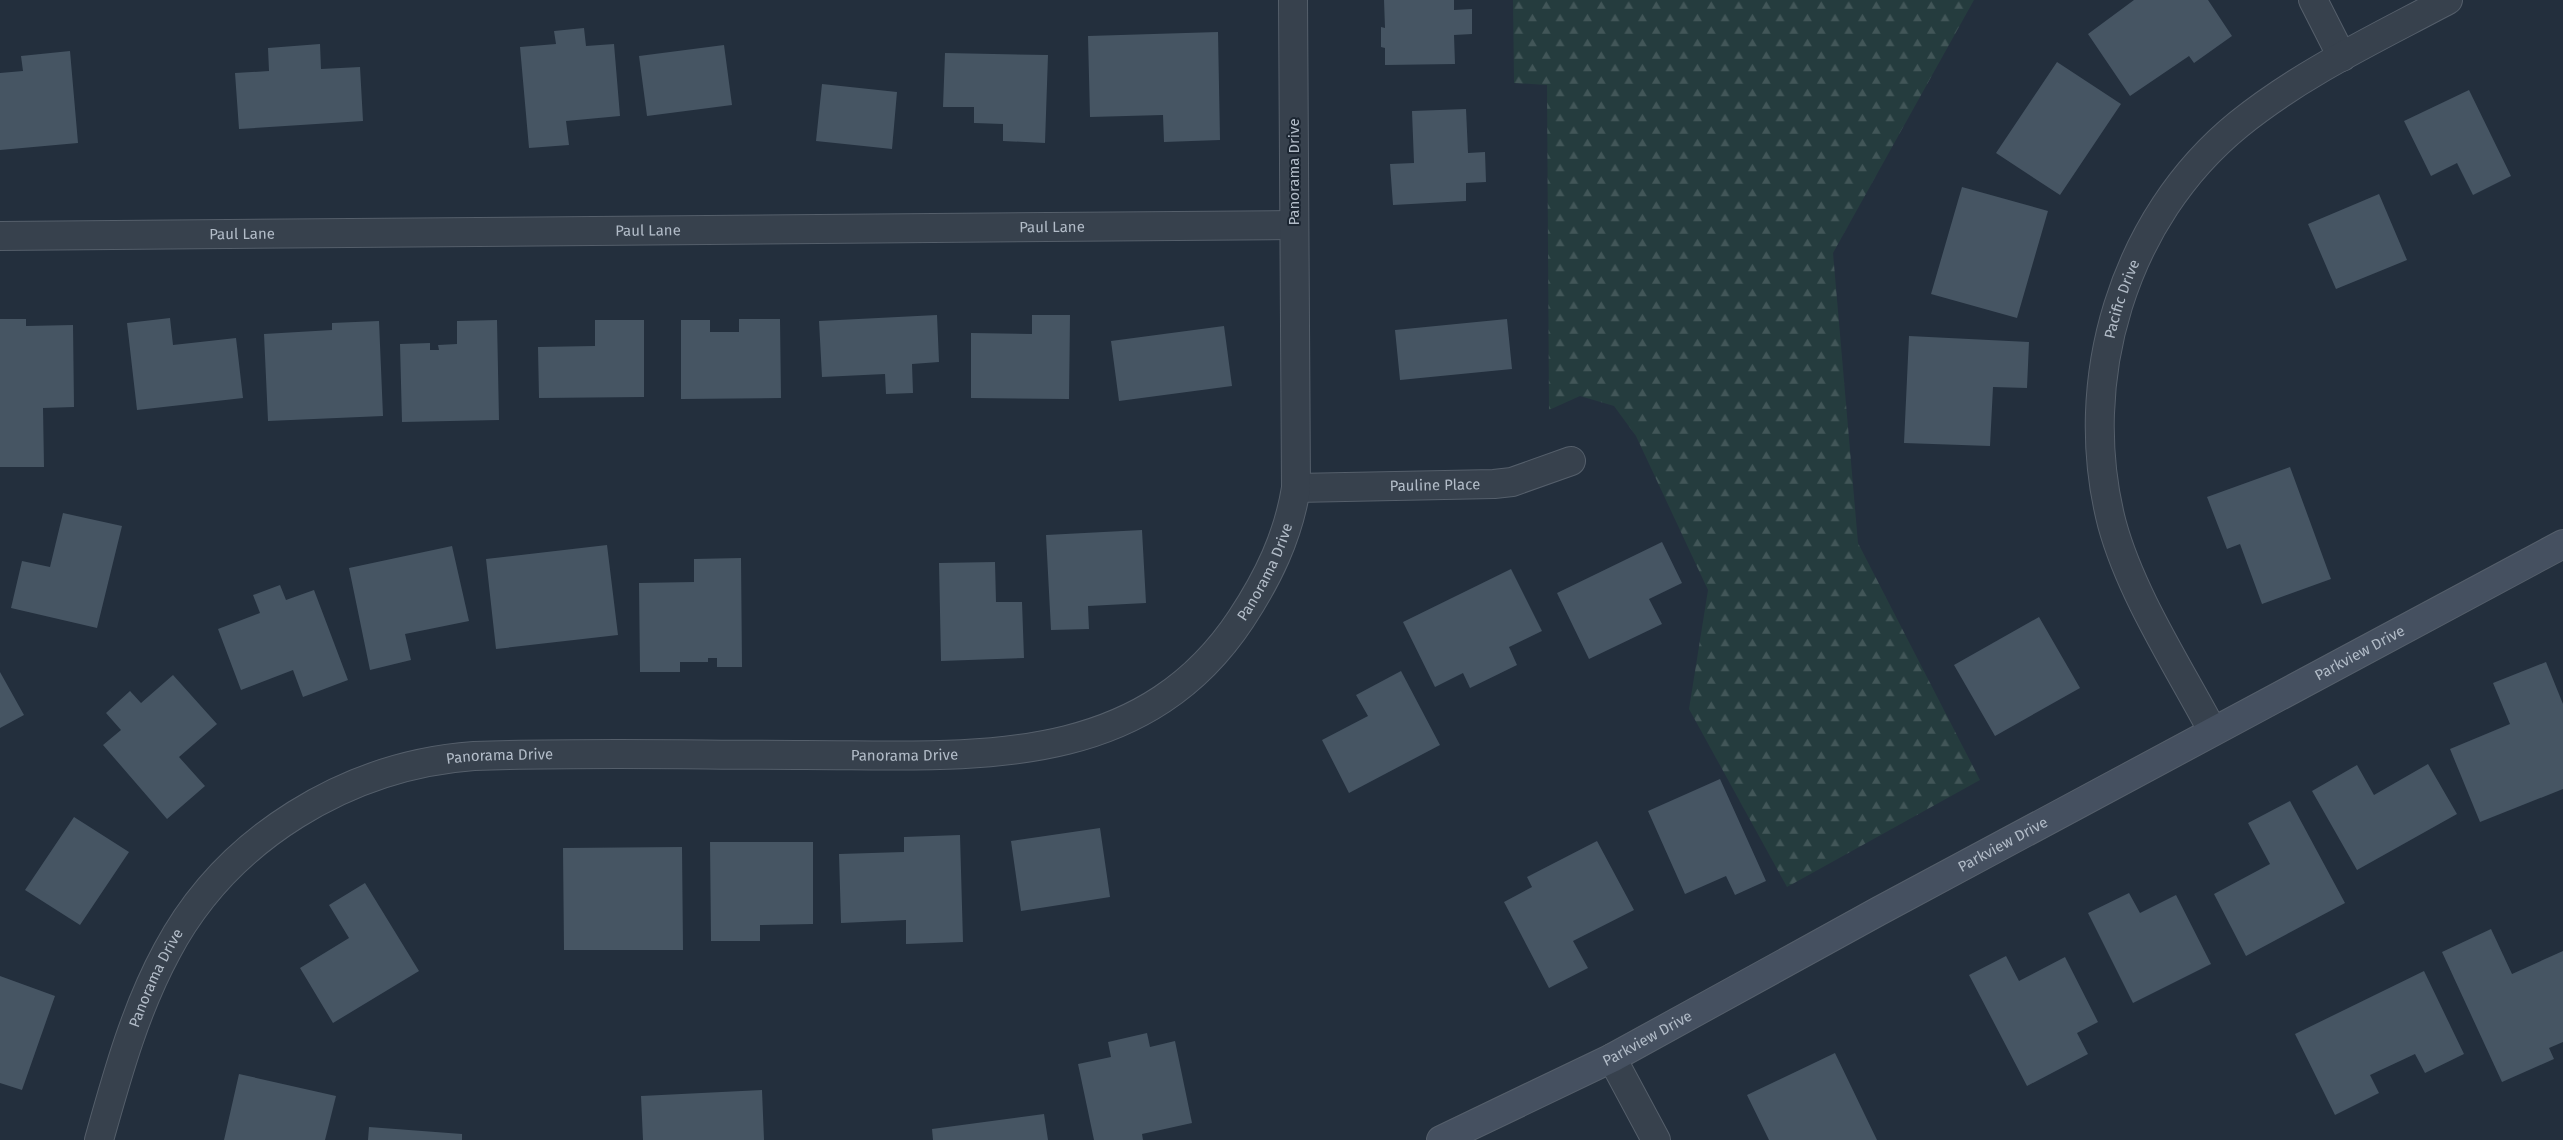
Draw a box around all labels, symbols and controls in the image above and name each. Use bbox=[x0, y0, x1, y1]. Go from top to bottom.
street label: Panorama Drive bbox=[1285, 118, 1303, 226]
street label: Paul Lane bbox=[1019, 218, 1085, 236]
street label: Paul Lane bbox=[615, 221, 681, 240]
street label: Paul Lane bbox=[209, 225, 275, 243]
street label: Pacific Drive bbox=[2101, 257, 2144, 340]
street label: Pauline Place bbox=[1390, 475, 1480, 495]
street label: Panorama Drive bbox=[1233, 521, 1296, 624]
street label: Parkview Drive bbox=[2312, 622, 2408, 684]
street label: Panorama Drive bbox=[445, 745, 553, 768]
street label: Panorama Drive bbox=[851, 745, 959, 765]
street label: Parkview Drive bbox=[1955, 813, 2051, 876]
street label: Panorama Drive bbox=[125, 925, 187, 1030]
street label: Parkview Drive bbox=[1600, 1007, 1695, 1070]

